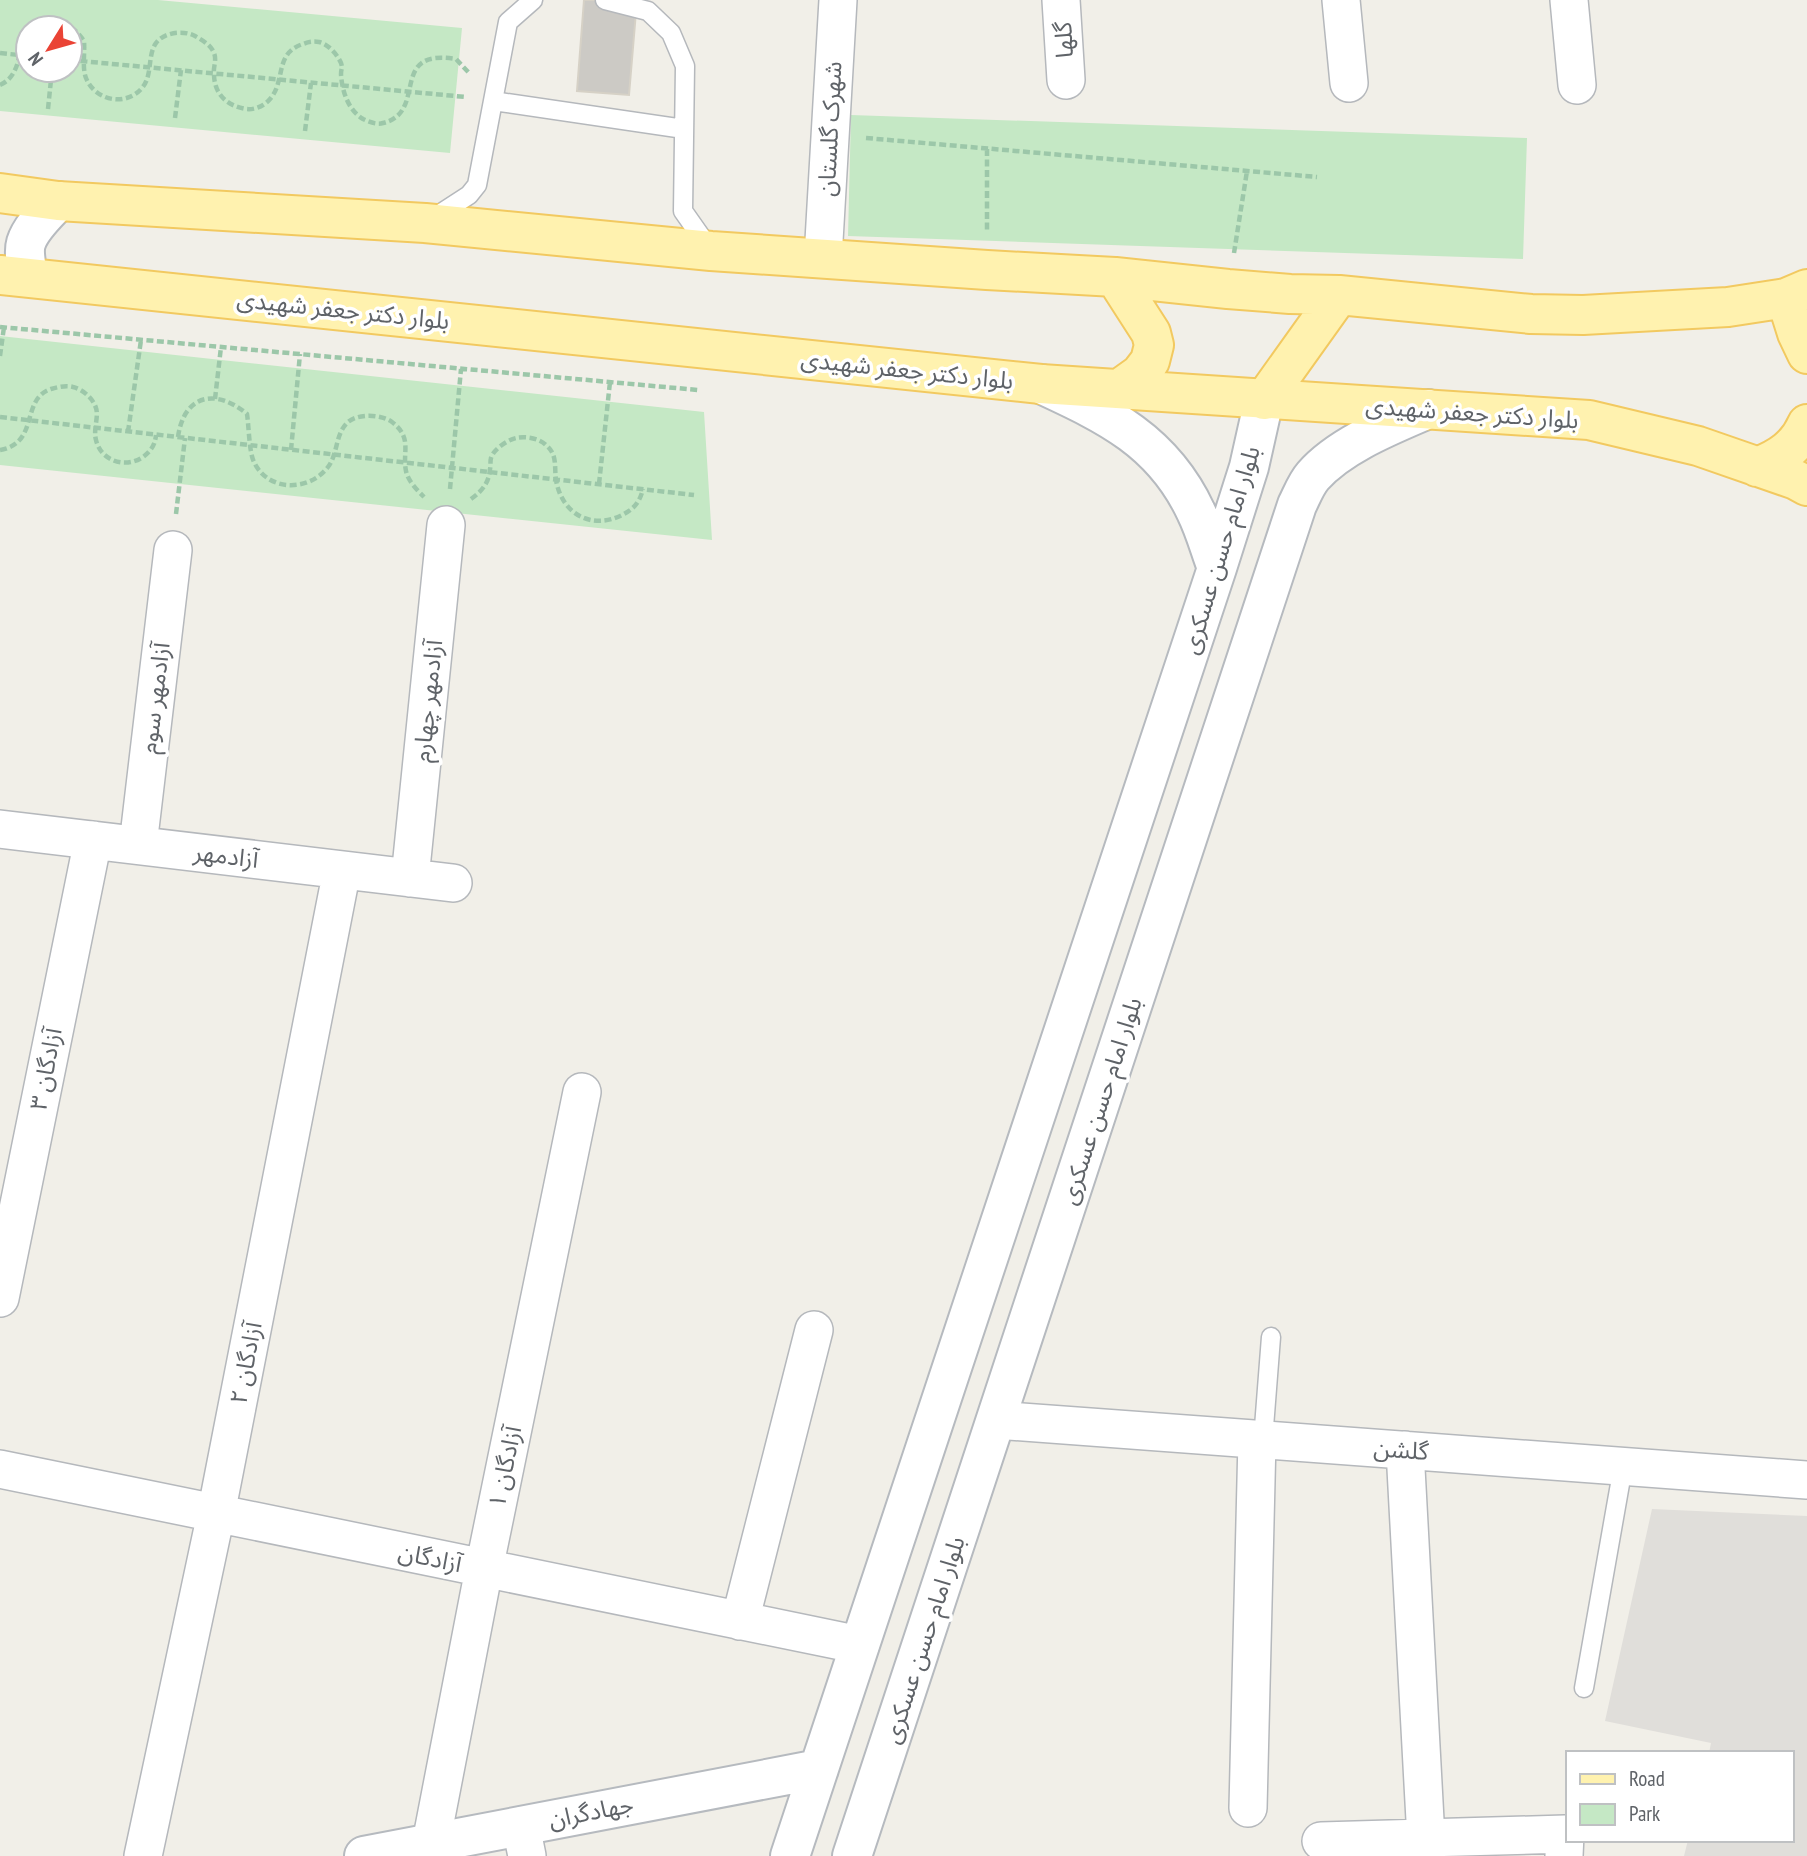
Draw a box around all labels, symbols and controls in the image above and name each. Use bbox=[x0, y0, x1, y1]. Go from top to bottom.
north arrow bbox=[14, 14, 84, 84]
street label: گلها bbox=[1047, 20, 1080, 59]
text: N bbox=[23, 48, 48, 71]
street label: شهرک گلستان bbox=[810, 60, 849, 197]
street label: بلوار دکتر جعفر شهیدی bbox=[235, 283, 451, 336]
street label: بلوار دکتر جعفر شهیدی bbox=[799, 343, 1015, 396]
street label: بلوار دکتر جعفر شهیدی bbox=[1364, 390, 1580, 435]
street label: بلوار امام حسن عسکری bbox=[1174, 442, 1270, 659]
street label: آزادمهر چهارم bbox=[406, 637, 452, 764]
street label: آزادمهر سوم bbox=[132, 639, 180, 756]
street label: آزادمهر bbox=[191, 836, 261, 875]
street label: بلوار امام حسن عسکری bbox=[1052, 993, 1152, 1209]
street label: آزادگان ۳ bbox=[22, 1024, 69, 1113]
street label: آزادگان ۲ bbox=[222, 1318, 269, 1407]
street label: آزادگان ۱ bbox=[481, 1422, 529, 1511]
street label: گلشن bbox=[1373, 1432, 1431, 1467]
street label: بلوار امام حسن عسکری bbox=[875, 1532, 975, 1748]
street label: آزادگان bbox=[395, 1536, 466, 1580]
legend bbox=[1566, 1751, 1793, 1842]
text: Road bbox=[1629, 1765, 1665, 1792]
street label: جهادگران bbox=[546, 1788, 636, 1835]
text: Park bbox=[1629, 1800, 1660, 1827]

